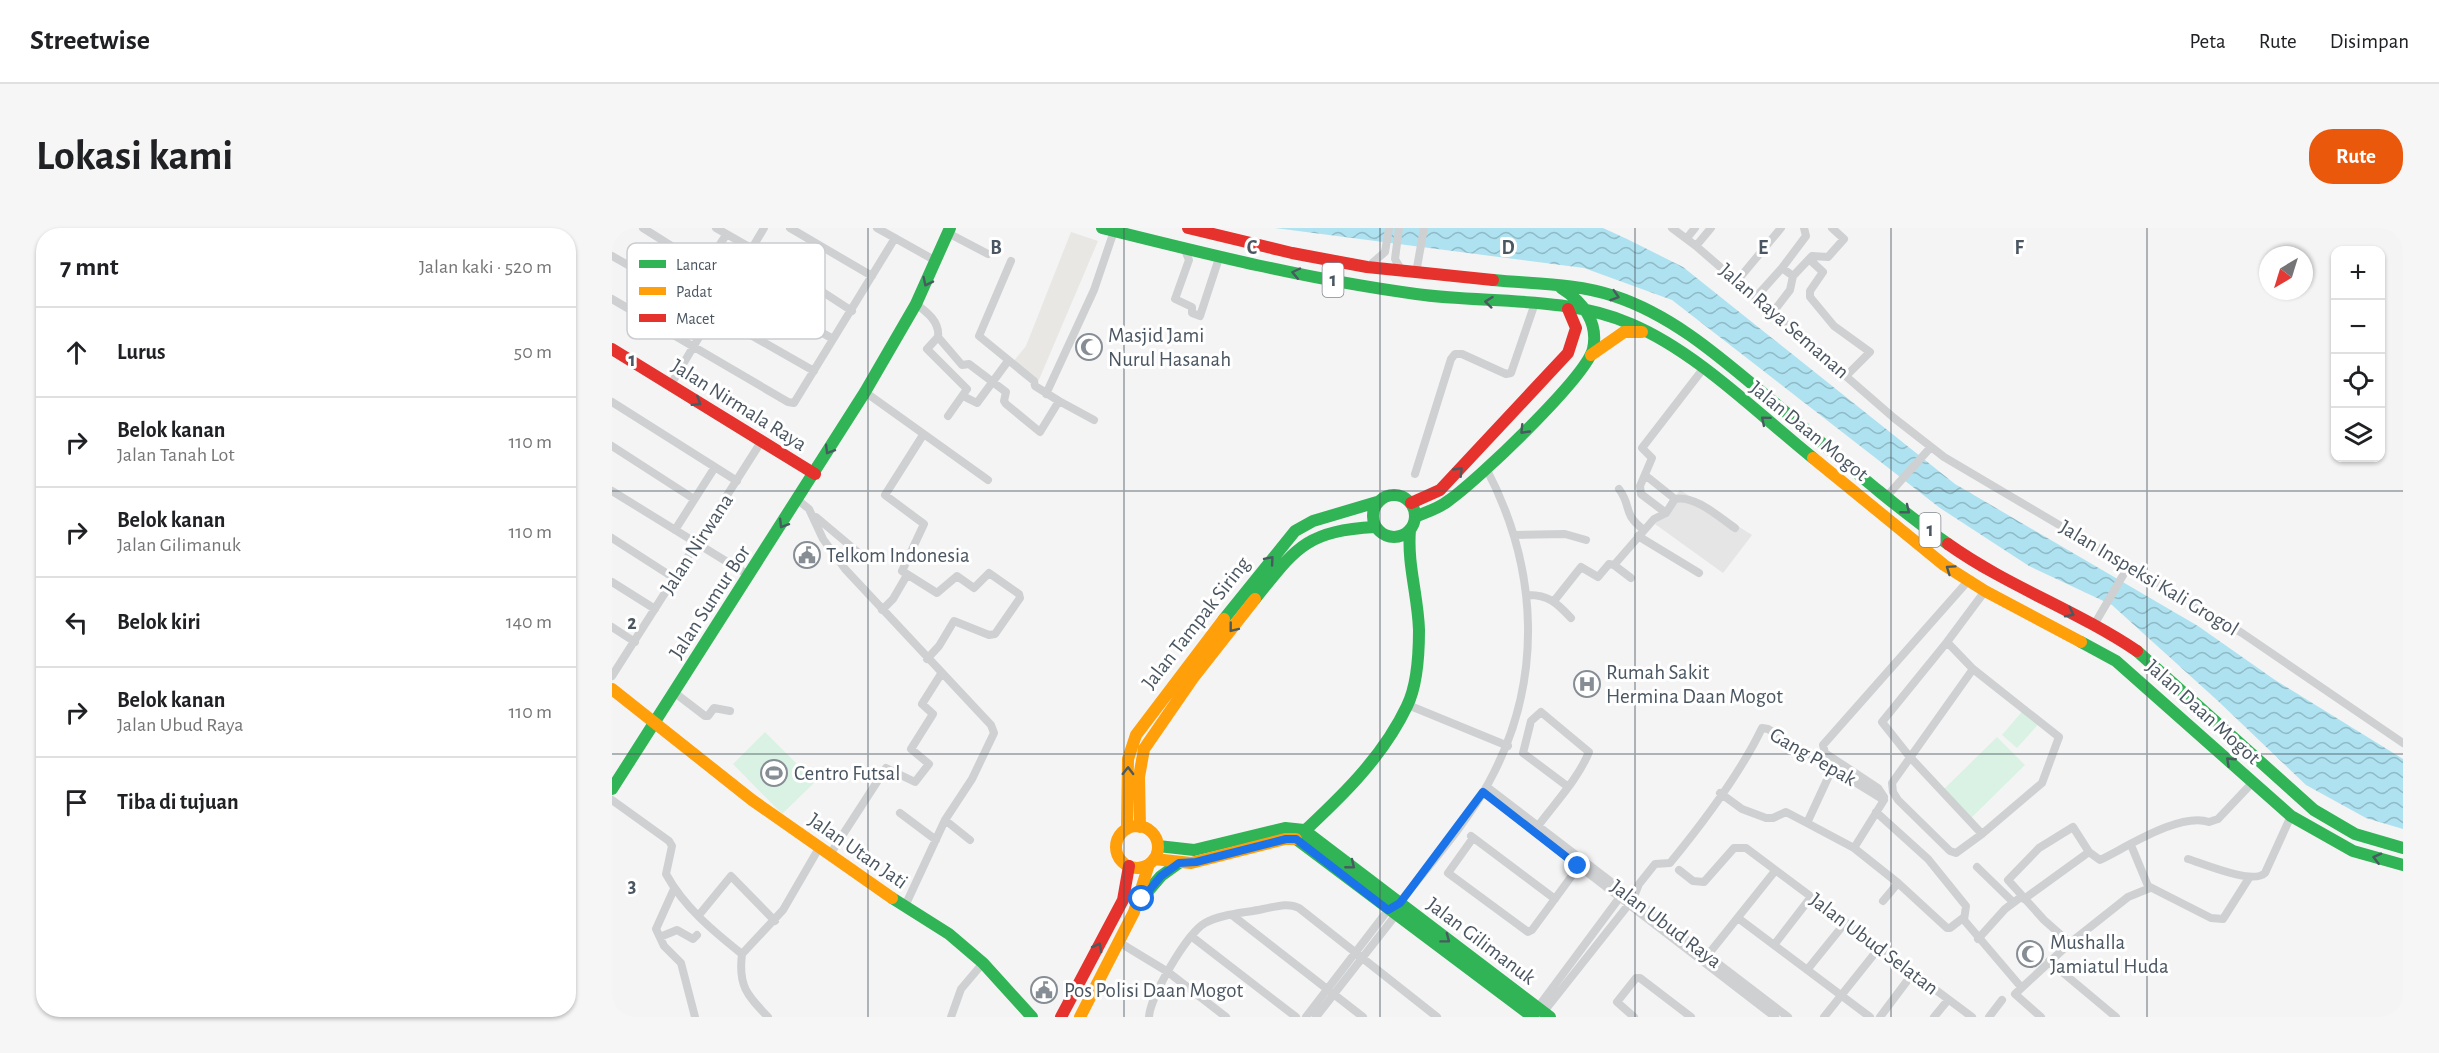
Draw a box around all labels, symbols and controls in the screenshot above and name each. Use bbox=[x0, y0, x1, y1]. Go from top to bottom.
text: Streetwise bbox=[30, 27, 150, 55]
text: Peta bbox=[2190, 31, 2226, 52]
text: Rute bbox=[2259, 31, 2297, 52]
text: Disimpan bbox=[2330, 31, 2409, 52]
button: Rute bbox=[2309, 129, 2403, 184]
text: Lokasi kami bbox=[36, 135, 233, 177]
text: B bbox=[990, 238, 1002, 258]
text: C bbox=[1247, 238, 1258, 258]
text: D bbox=[1501, 238, 1515, 258]
text: E bbox=[1758, 238, 1768, 258]
text: F bbox=[2014, 238, 2024, 258]
legend bbox=[627, 243, 825, 339]
north arrow bbox=[2259, 246, 2313, 300]
map controls bbox=[2331, 246, 2385, 462]
button: + bbox=[2331, 246, 2385, 300]
text: 7 mnt bbox=[60, 254, 119, 280]
text: Jalan kaki · 520 m bbox=[419, 257, 552, 277]
text: Lancar bbox=[676, 257, 717, 273]
street label: Jalan Raya Semanan bbox=[1715, 259, 1853, 383]
road number: 1 bbox=[1322, 263, 1344, 297]
one-way arrow bbox=[1292, 268, 1302, 281]
one-way arrow bbox=[922, 275, 934, 286]
text: Padat bbox=[676, 284, 712, 300]
one-way arrow bbox=[1609, 288, 1620, 301]
one-way arrow bbox=[1484, 297, 1494, 309]
button: − bbox=[2331, 300, 2385, 354]
text: Macet bbox=[676, 311, 714, 327]
place label: Masjid Jami Nurul Hasanah bbox=[1108, 325, 1231, 370]
mosque icon: Masjid Jami Nurul Hasanah bbox=[1074, 332, 1104, 362]
icon: ahead bbox=[60, 336, 93, 369]
text: Lurus bbox=[117, 341, 166, 363]
text: 50 m bbox=[514, 342, 552, 362]
text: 1 bbox=[628, 350, 636, 370]
button: locate bbox=[2331, 354, 2385, 408]
street label: Jalan Nirmala Raya bbox=[668, 355, 810, 455]
street label: Jalan Daan Mogot bbox=[1746, 377, 1872, 485]
one-way arrow bbox=[691, 395, 701, 407]
button: layers bbox=[2331, 408, 2385, 462]
one-way arrow bbox=[1761, 417, 1772, 428]
text: Belok kanan bbox=[117, 419, 225, 441]
one-way arrow bbox=[1520, 422, 1531, 433]
icon: right bbox=[60, 426, 93, 459]
text: 110 m bbox=[508, 432, 552, 452]
one-way arrow bbox=[825, 444, 837, 454]
text: Jalan Tanah Lot bbox=[117, 445, 235, 465]
one-way arrow bbox=[1451, 467, 1462, 478]
street label: Jalan Nirwana bbox=[657, 490, 737, 598]
one-way arrow bbox=[1899, 503, 1910, 514]
text: Belok kanan bbox=[117, 509, 225, 531]
road number: 1 bbox=[1920, 513, 1940, 547]
icon: right bbox=[60, 516, 93, 549]
street label: Jalan Inspeksi Kali Grogol bbox=[2056, 516, 2242, 640]
one-way arrow bbox=[779, 518, 791, 528]
text: 110 m bbox=[508, 522, 552, 542]
text: Jalan Gilimanuk bbox=[117, 535, 241, 555]
public building icon: Telkom Indonesia bbox=[792, 540, 822, 570]
street label: Jalan Sumur Bor bbox=[666, 541, 755, 663]
place label: Telkom Indonesia bbox=[826, 545, 970, 566]
street label: Jalan Tampak Siring bbox=[1138, 552, 1254, 693]
one-way arrow bbox=[1263, 556, 1274, 567]
one-way arrow bbox=[1945, 565, 1956, 576]
icon: left bbox=[60, 606, 93, 639]
one-way arrow bbox=[2064, 606, 2075, 617]
text: Belok kiri bbox=[117, 611, 201, 633]
text: 140 m bbox=[506, 612, 552, 632]
text: 2 bbox=[627, 613, 637, 633]
one-way arrow bbox=[1230, 622, 1241, 633]
street label: Jalan Daan Mogot bbox=[2142, 656, 2264, 769]
place label: Rumah Sakit Hermina Daan Mogot bbox=[1606, 662, 1783, 707]
hospital icon: Rumah Sakit Hermina Daan Mogot bbox=[1572, 669, 1602, 699]
text: Belok kanan bbox=[117, 689, 225, 711]
icon: right bbox=[60, 696, 93, 729]
text: 110 m bbox=[508, 702, 552, 722]
text: Jalan Ubud Raya bbox=[117, 715, 243, 735]
street label: Gang Pepak bbox=[1766, 724, 1860, 790]
one-way arrow bbox=[2226, 757, 2236, 768]
sports icon: Centro Futsal bbox=[759, 758, 789, 788]
place label: Centro Futsal bbox=[794, 763, 900, 784]
one-way arrow bbox=[1122, 766, 1134, 775]
icon: arrive bbox=[60, 786, 93, 819]
text: Tiba di tujuan bbox=[117, 791, 239, 813]
street label: Jalan Utan Jati bbox=[804, 809, 912, 893]
route end bbox=[1564, 852, 1590, 878]
one-way arrow bbox=[2372, 853, 2382, 866]
one-way arrow bbox=[1344, 857, 1355, 868]
text: 3 bbox=[628, 876, 636, 896]
street label: Jalan Ubud Raya bbox=[1607, 876, 1726, 973]
route start bbox=[1128, 885, 1154, 911]
street label: Jalan Ubud Selatan bbox=[1806, 889, 1942, 999]
street label: Jalan Gilimanuk bbox=[1423, 893, 1540, 989]
one-way arrow bbox=[1439, 931, 1450, 942]
place label: Mushalla Jamiatul Huda bbox=[2050, 932, 2169, 977]
mosque icon: Mushalla Jamiatul Huda bbox=[2015, 939, 2045, 969]
one-way arrow bbox=[1091, 942, 1102, 953]
public building icon: Pos Polisi Daan Mogot bbox=[1029, 975, 1059, 1005]
place label: Pos Polisi Daan Mogot bbox=[1064, 980, 1244, 1001]

